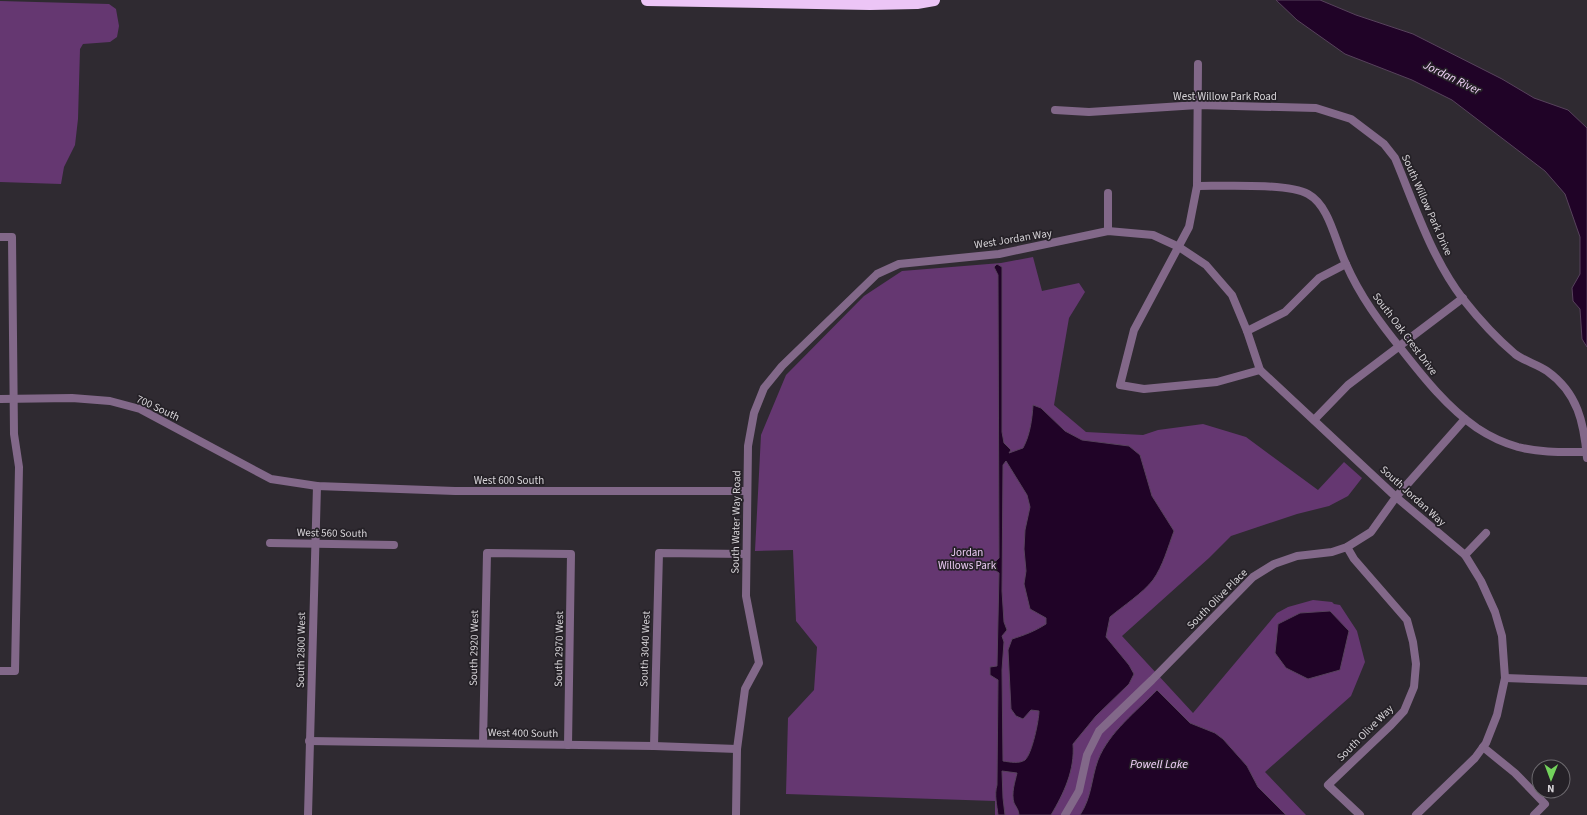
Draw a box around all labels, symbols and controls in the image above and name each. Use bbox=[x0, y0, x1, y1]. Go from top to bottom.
water label: Jordan River bbox=[1420, 56, 1484, 100]
street label: West Willow Park Road bbox=[1173, 89, 1277, 104]
street label: South Willow Park Drive bbox=[1398, 152, 1456, 258]
street label: West Jordan Way bbox=[973, 225, 1053, 253]
street label: South Oak Crest Drive bbox=[1369, 290, 1441, 379]
street label: 700 South bbox=[134, 391, 182, 425]
street label: South Jordan Way bbox=[1377, 462, 1449, 530]
street label: South Water Way Road bbox=[728, 470, 744, 574]
street label: West 600 South bbox=[474, 473, 544, 488]
street label: West 560 South bbox=[297, 525, 367, 541]
park label: Jordan Willows Park bbox=[938, 545, 997, 573]
street label: South Olive Place bbox=[1183, 565, 1251, 633]
street label: South 2920 West bbox=[466, 610, 482, 686]
street label: South 3040 West bbox=[636, 610, 654, 687]
street label: South 2970 West bbox=[551, 611, 567, 687]
street label: South 2800 West bbox=[293, 612, 309, 688]
street label: South Olive Way bbox=[1333, 701, 1397, 765]
street label: West 400 South bbox=[488, 725, 558, 741]
water label: Powell Lake bbox=[1130, 756, 1188, 773]
north arrow bbox=[1531, 759, 1571, 799]
text: N bbox=[1547, 781, 1555, 796]

